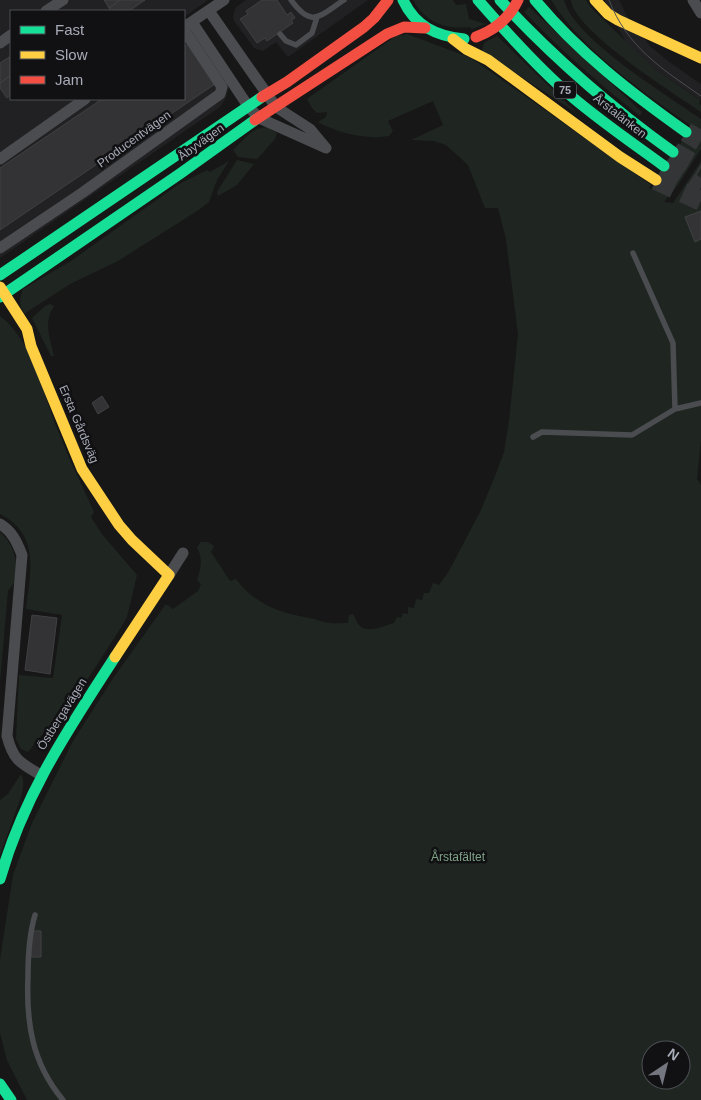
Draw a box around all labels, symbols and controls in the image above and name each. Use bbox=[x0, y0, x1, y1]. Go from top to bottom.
legend bbox=[10, 10, 185, 100]
text: Fast bbox=[55, 21, 85, 38]
text: Slow bbox=[55, 46, 88, 63]
text: Jam bbox=[55, 71, 83, 88]
road number: 75 bbox=[554, 82, 576, 98]
street label: Årstalänken bbox=[591, 90, 650, 141]
street label: Producentvägen bbox=[95, 108, 173, 170]
street label: Åbyvägen bbox=[175, 120, 227, 163]
street label: Ersta Gårdsväg bbox=[56, 383, 102, 465]
street label: Östbergavägen bbox=[34, 675, 90, 753]
park label: Årstafältet bbox=[431, 849, 486, 864]
north arrow bbox=[641, 1040, 691, 1090]
text: N bbox=[665, 1045, 682, 1064]

